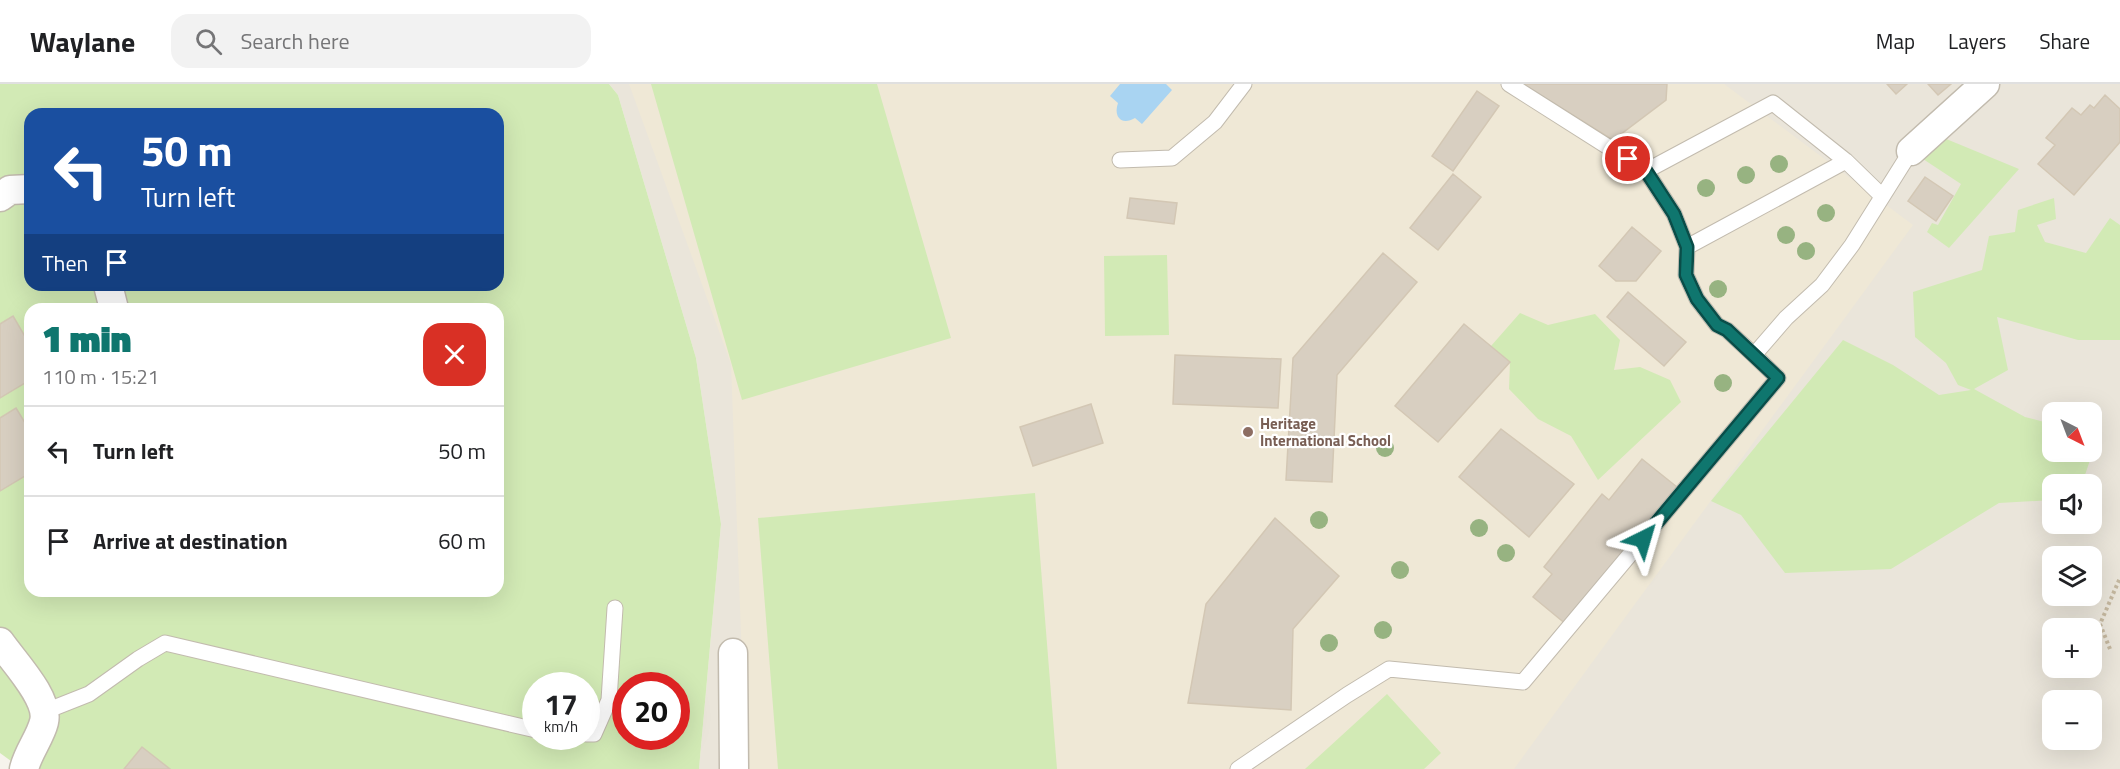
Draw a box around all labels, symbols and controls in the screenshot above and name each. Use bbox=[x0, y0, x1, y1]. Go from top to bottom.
search box bbox=[171, 14, 591, 68]
text: Waylane bbox=[30, 20, 135, 63]
text: Search here bbox=[240, 24, 350, 58]
icon: search bbox=[192, 25, 225, 58]
text: Map bbox=[1876, 25, 1915, 57]
text: Layers bbox=[1948, 25, 2006, 57]
text: Share bbox=[2039, 25, 2090, 57]
text: 50 m bbox=[141, 118, 233, 182]
icon: left bbox=[42, 132, 120, 210]
pin bbox=[1602, 133, 1653, 184]
icon: arrive bbox=[1611, 142, 1644, 175]
text: Turn left bbox=[141, 176, 235, 217]
text: Then bbox=[42, 246, 88, 280]
icon: arrive bbox=[100, 246, 133, 279]
text: 1 min bbox=[42, 311, 131, 366]
button: close bbox=[423, 323, 486, 386]
text: 110 m · 15:21 bbox=[42, 361, 159, 392]
north arrow bbox=[2042, 402, 2102, 462]
map controls bbox=[2042, 402, 2102, 750]
place label: Heritage International School bbox=[1260, 412, 1391, 452]
marker: Heritage International School bbox=[1241, 425, 1255, 439]
text: Turn left bbox=[93, 434, 174, 468]
text: 50 m bbox=[438, 434, 486, 468]
icon: left bbox=[42, 435, 75, 468]
button: sound bbox=[2042, 474, 2102, 534]
position arrow bbox=[1611, 507, 1675, 571]
text: Arrive at destination bbox=[93, 524, 288, 558]
text: 60 m bbox=[438, 524, 486, 558]
icon: arrive bbox=[42, 525, 75, 558]
button: layers bbox=[2042, 546, 2102, 606]
button: + bbox=[2042, 618, 2102, 678]
speed limit sign: 20 bbox=[612, 672, 690, 750]
text: 17 bbox=[544, 681, 578, 727]
button: − bbox=[2042, 690, 2102, 750]
text: km/h bbox=[544, 715, 578, 738]

